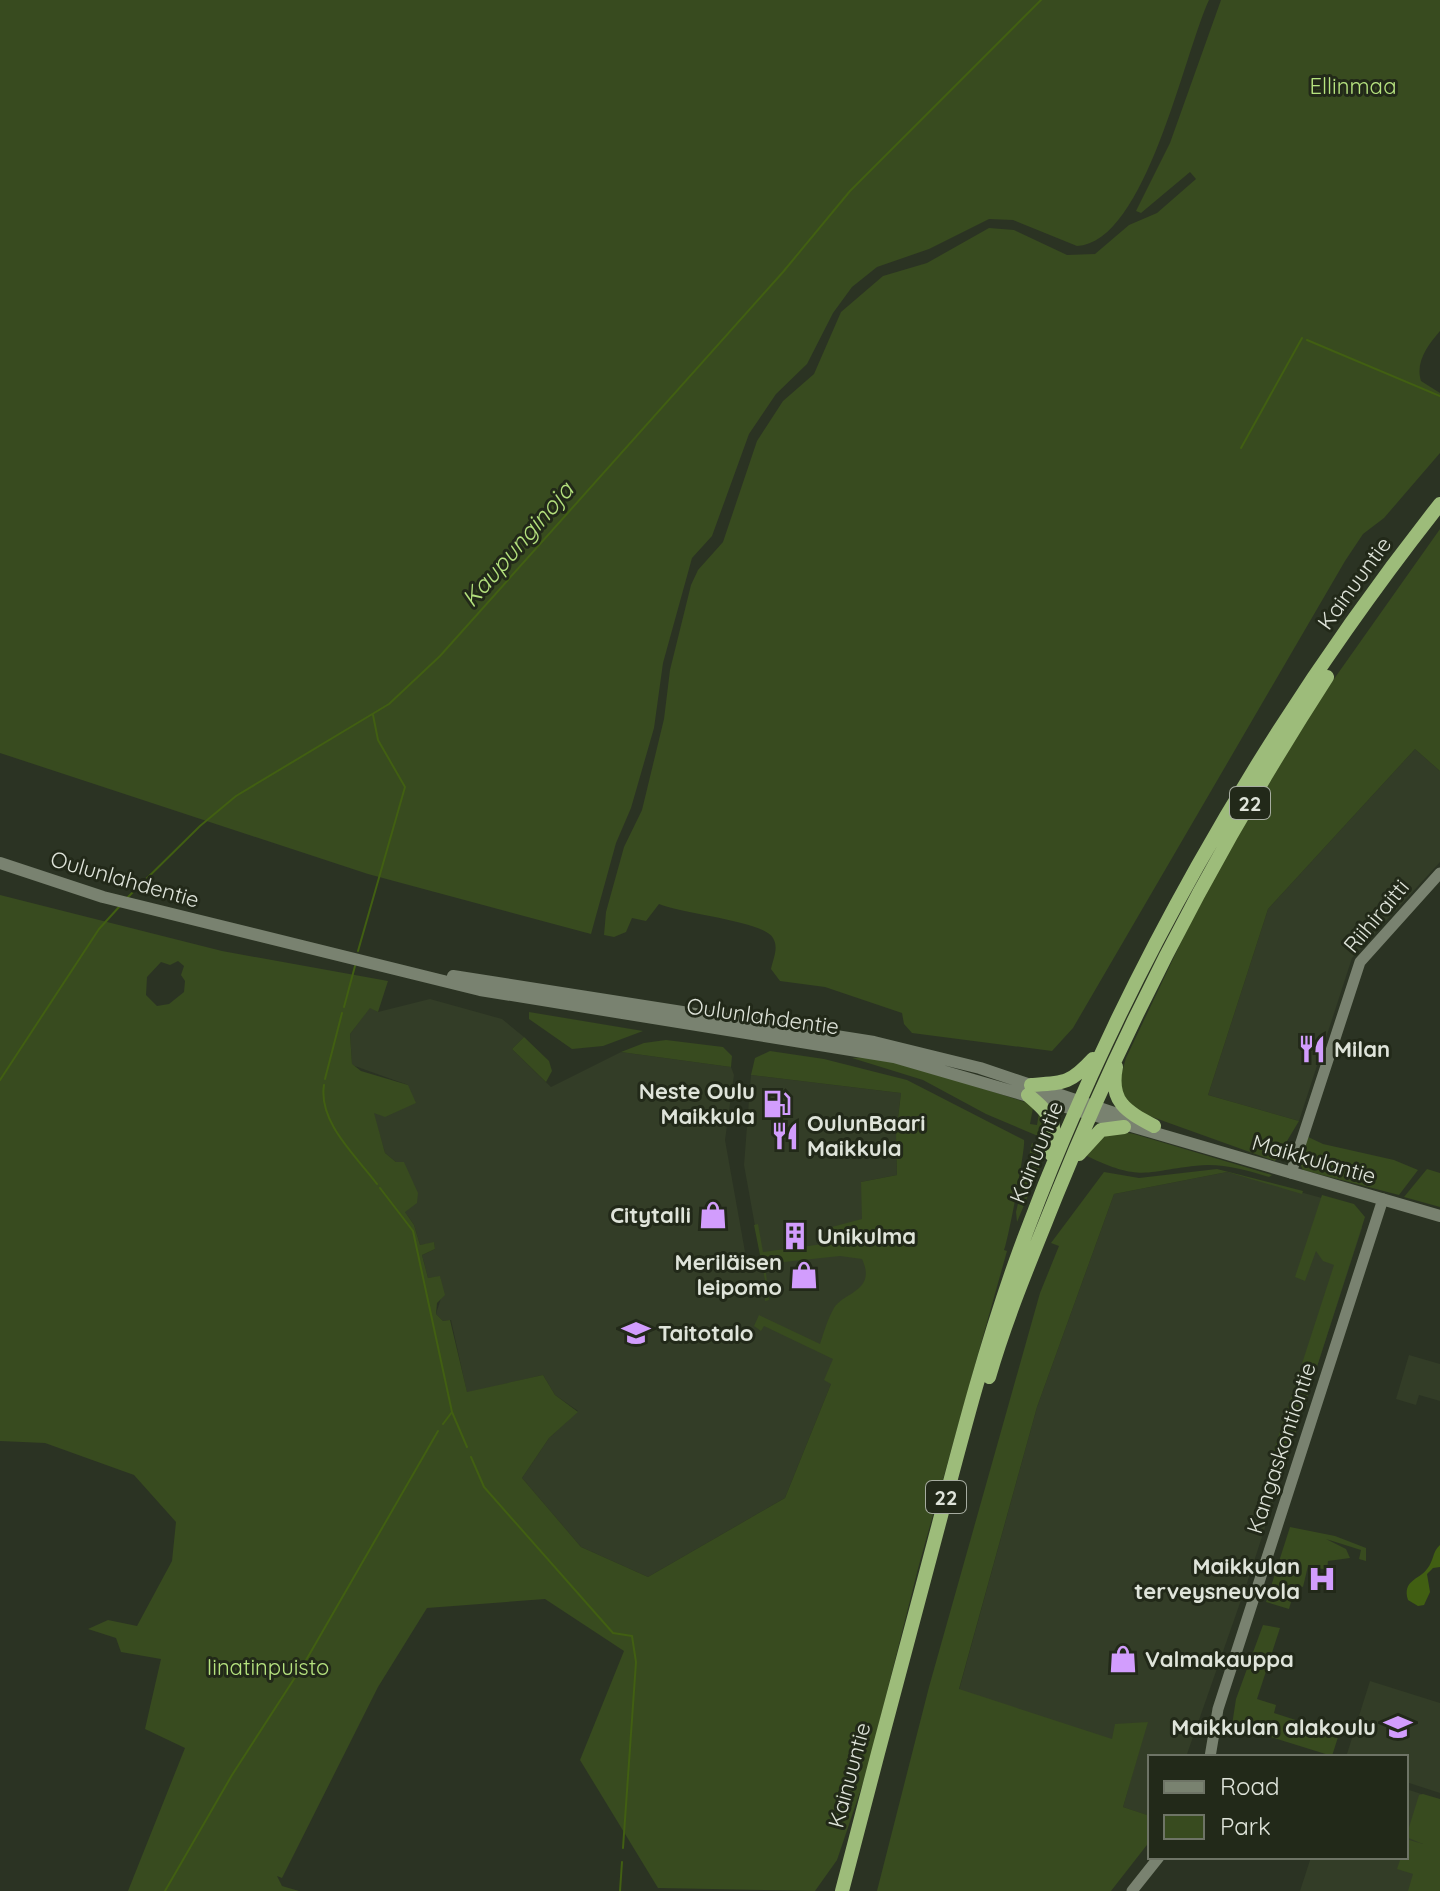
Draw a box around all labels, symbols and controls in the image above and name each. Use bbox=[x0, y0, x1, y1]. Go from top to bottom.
park label: Ellinmaa bbox=[1310, 72, 1397, 100]
water label: Kaupunginoja bbox=[455, 474, 580, 613]
street label: Kainuuntie bbox=[1311, 531, 1397, 635]
road number: 22 bbox=[1230, 787, 1270, 819]
street label: Oulunlahdentie bbox=[47, 844, 203, 914]
street label: Riihiraitti bbox=[1337, 874, 1415, 958]
street label: Oulunlahdentie bbox=[685, 991, 841, 1041]
restaurant icon: Milan bbox=[1297, 1034, 1327, 1064]
place label: Milan bbox=[1334, 1035, 1390, 1063]
place label: Neste Oulu Maikkula bbox=[639, 1077, 755, 1130]
fuel station icon: Neste Oulu Maikkula bbox=[762, 1089, 792, 1119]
street label: Kainuuntie bbox=[1003, 1097, 1069, 1207]
place label: OulunBaari Maikkula bbox=[807, 1109, 925, 1162]
restaurant icon: OulunBaari Maikkula bbox=[770, 1121, 800, 1151]
street label: Maikkulantie bbox=[1249, 1128, 1379, 1190]
shop icon: Citytalli bbox=[698, 1200, 728, 1230]
place label: Citytalli bbox=[610, 1201, 691, 1229]
building icon: Unikulma bbox=[780, 1221, 810, 1251]
place label: Unikulma bbox=[817, 1222, 916, 1250]
place label: Meriläisen leipomo bbox=[675, 1248, 782, 1301]
shop icon: Meriläisen leipomo bbox=[789, 1260, 819, 1290]
school or university icon: Taitotalo bbox=[621, 1318, 651, 1348]
place label: Taitotalo bbox=[658, 1319, 753, 1347]
street label: Kangaskontiontie bbox=[1240, 1359, 1322, 1537]
road number: 22 bbox=[926, 1481, 966, 1513]
place label: Maikkulan terveysneuvola bbox=[1134, 1552, 1300, 1605]
hospital icon: Maikkulan terveysneuvola bbox=[1307, 1564, 1337, 1594]
shop icon: Valmakauppa bbox=[1108, 1644, 1138, 1674]
place label: Valmakauppa bbox=[1145, 1645, 1294, 1673]
park label: Iinatinpuisto bbox=[207, 1653, 329, 1681]
school or university icon: Maikkulan alakoulu bbox=[1383, 1712, 1413, 1742]
place label: Maikkulan alakoulu bbox=[1171, 1713, 1376, 1741]
street label: Kainuuntie bbox=[822, 1719, 876, 1831]
legend bbox=[1148, 1755, 1408, 1859]
text: Road bbox=[1220, 1771, 1280, 1801]
text: Park bbox=[1220, 1811, 1271, 1841]

